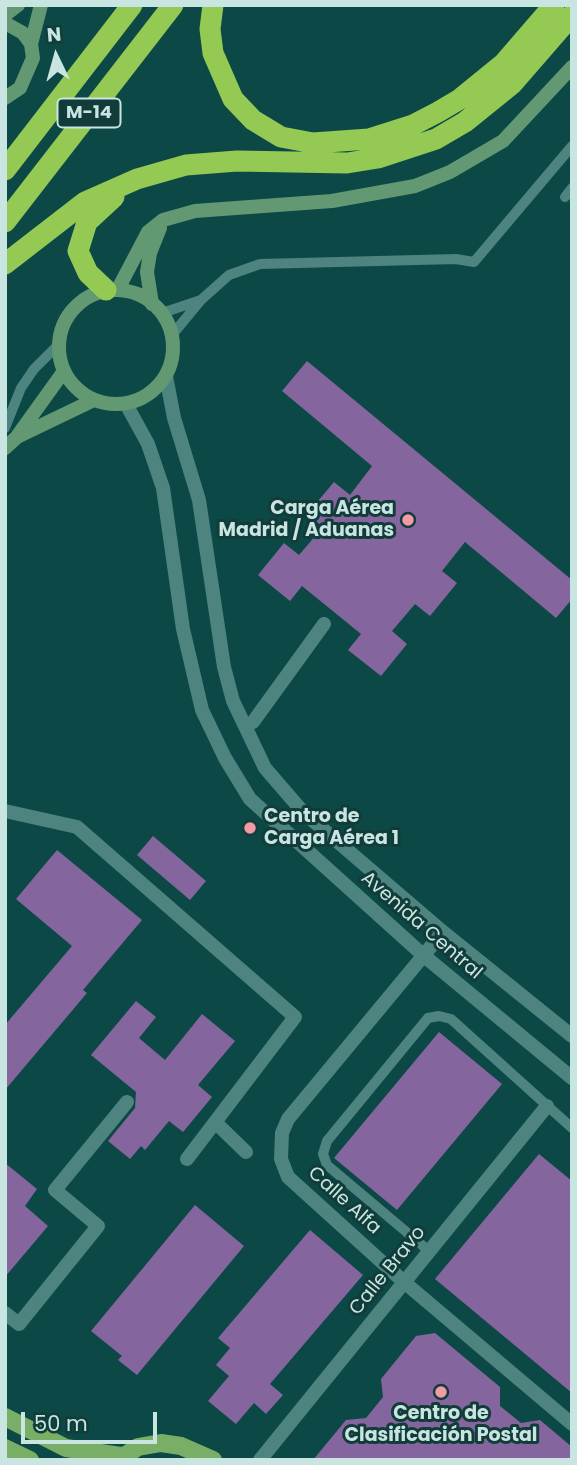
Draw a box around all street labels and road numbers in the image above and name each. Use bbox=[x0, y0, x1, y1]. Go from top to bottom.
road number: M-14 bbox=[57, 98, 120, 128]
street label: Avenida Central bbox=[356, 867, 486, 985]
street label: Calle Alfa bbox=[303, 1162, 385, 1240]
street label: Calle Bravo bbox=[345, 1222, 431, 1320]

